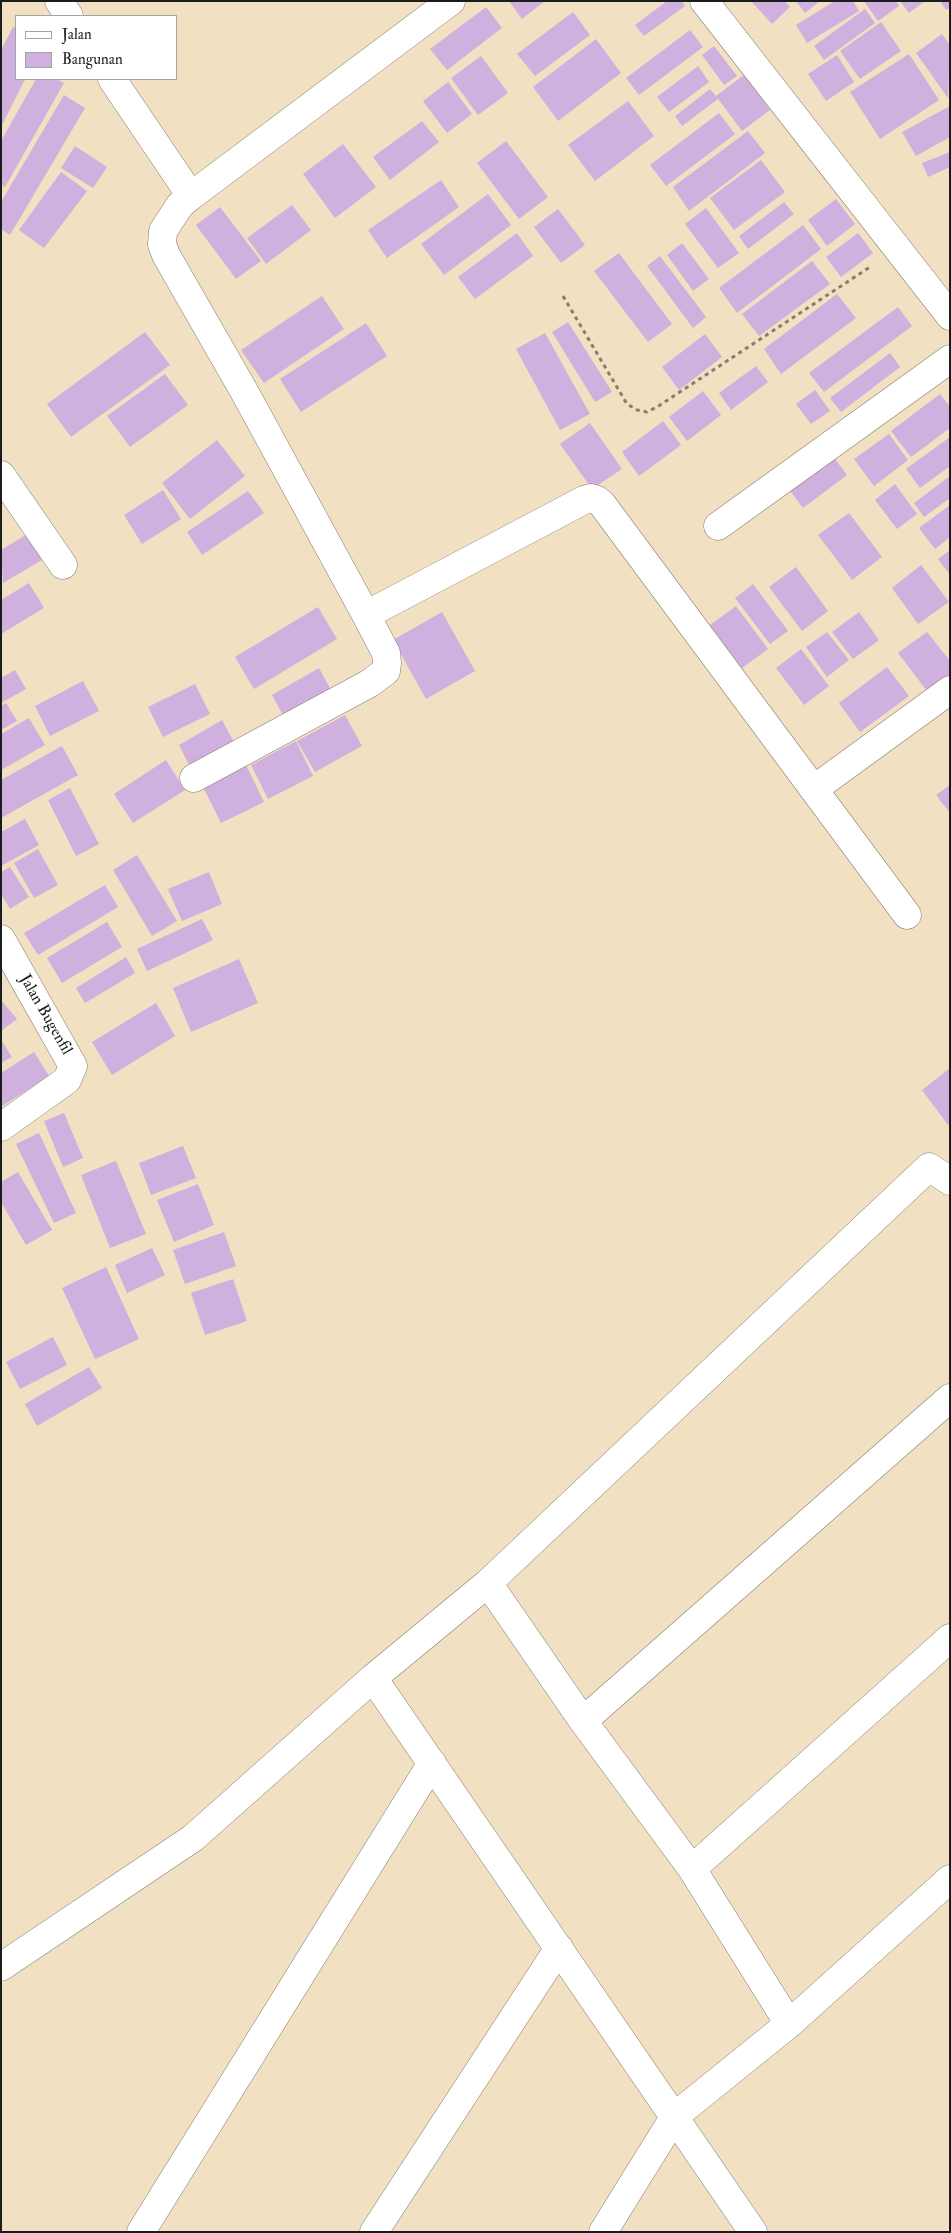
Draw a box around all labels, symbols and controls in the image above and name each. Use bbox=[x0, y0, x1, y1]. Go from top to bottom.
legend bbox=[15, 15, 178, 80]
text: Jalan bbox=[62, 25, 92, 44]
text: Bangunan bbox=[62, 50, 123, 69]
street label: Jalan Bugenfil bbox=[14, 971, 76, 1059]

